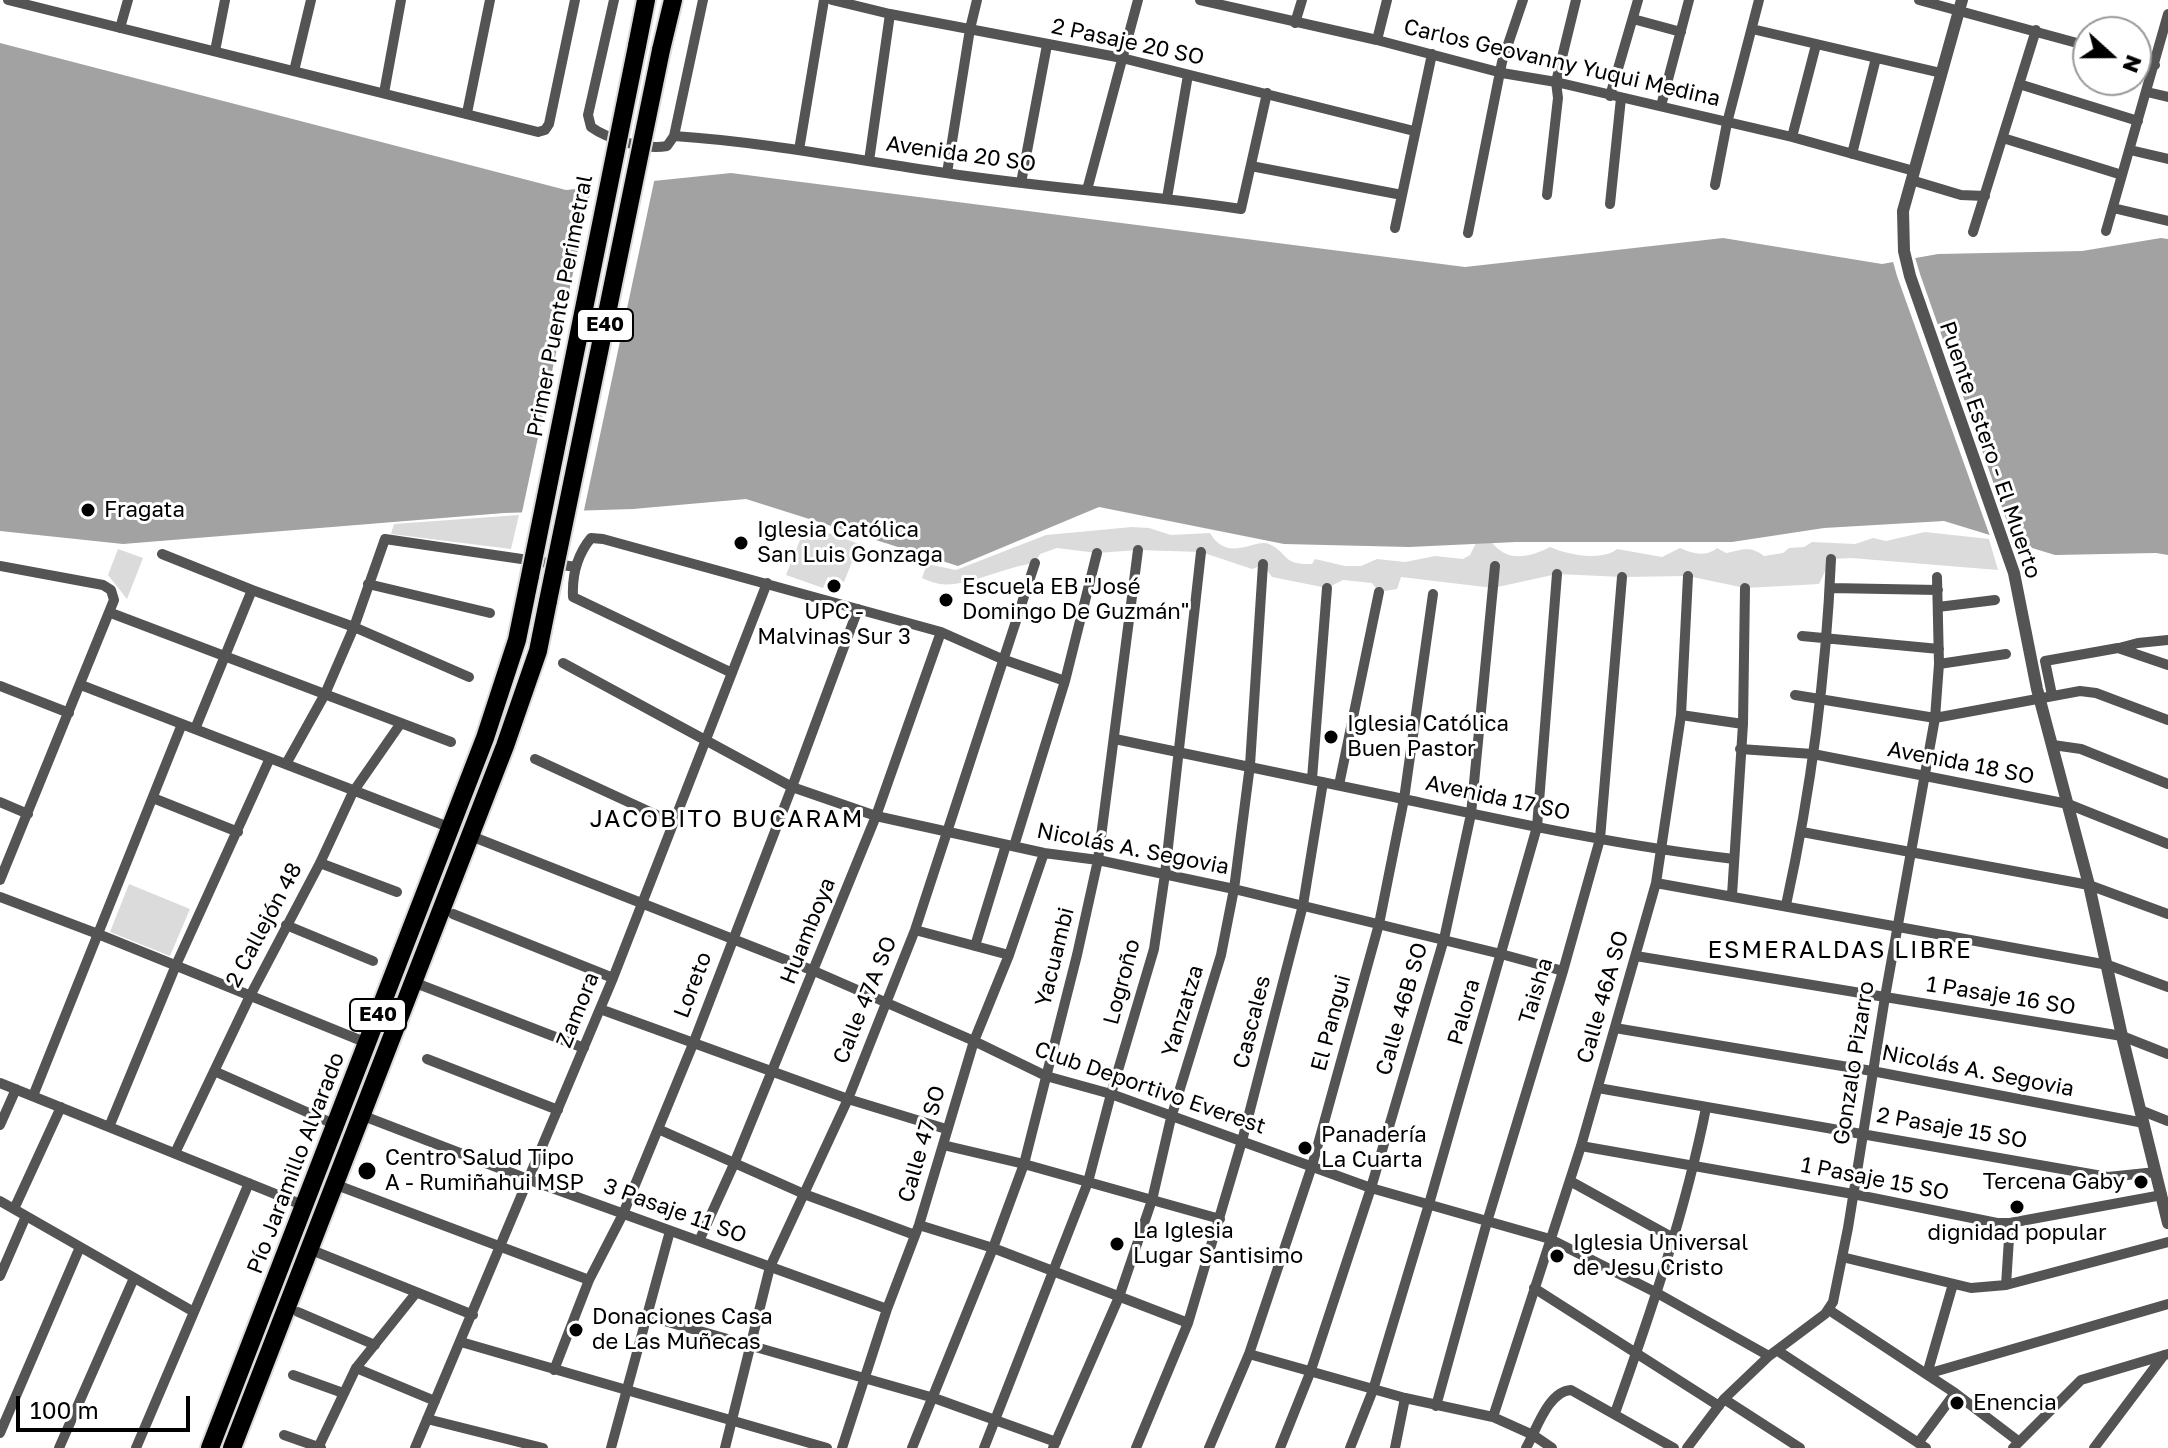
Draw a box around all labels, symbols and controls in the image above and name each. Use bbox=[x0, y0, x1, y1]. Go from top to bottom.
street label: 2 Pasaje 20 SO bbox=[1049, 13, 1207, 71]
street label: Carlos Geovanny Yuqui Medina bbox=[1401, 14, 1723, 112]
north arrow bbox=[2072, 16, 2152, 96]
text: N bbox=[2117, 51, 2149, 77]
street label: Avenida 20 SO bbox=[884, 130, 1038, 178]
street label: Primer Puente Perimetral bbox=[522, 173, 598, 439]
road number: E40 bbox=[577, 309, 633, 341]
street label: Puente Estero - El Muerto bbox=[1934, 318, 2046, 582]
place label: Fragata bbox=[104, 497, 185, 523]
marker: Fragata bbox=[79, 501, 97, 519]
place label: Iglesia Católica San Luis Gonzaga bbox=[757, 517, 943, 568]
marker: Iglesia Católica San Luis Gonzaga bbox=[732, 534, 750, 552]
place label: Escuela EB "José Domingo De Guzmán" bbox=[962, 574, 1189, 626]
marker: UPC - Malvinas Sur 3 bbox=[825, 577, 843, 595]
marker: Escuela EB "José Domingo De Guzmán" bbox=[937, 591, 955, 609]
place label: UPC - Malvinas Sur 3 bbox=[757, 599, 911, 650]
place label: Iglesia Católica Buen Pastor bbox=[1347, 711, 1509, 762]
marker: Iglesia Católica Buen Pastor bbox=[1322, 728, 1340, 746]
street label: Avenida 18 SO bbox=[1885, 736, 2037, 790]
street label: Avenida 17 SO bbox=[1423, 770, 1573, 826]
district label: JACOBITO BUCARAM bbox=[590, 805, 864, 833]
street label: Nicolás A. Segovia bbox=[1035, 817, 1231, 881]
street label: 2 Callejón 48 bbox=[220, 858, 308, 992]
street label: Huamboya bbox=[775, 874, 841, 988]
street label: Yacuambi bbox=[1030, 905, 1080, 1009]
street label: Calle 46A SO bbox=[1571, 928, 1635, 1066]
street label: Calle 47A SO bbox=[827, 932, 903, 1068]
street label: Logroño bbox=[1098, 936, 1146, 1028]
district label: ESMERALDAS LIBRE bbox=[1707, 936, 1973, 964]
street label: Calle 46B SO bbox=[1370, 940, 1434, 1078]
street label: Loreto bbox=[668, 948, 718, 1022]
street label: Taisha bbox=[1513, 955, 1559, 1027]
street label: Yanzatza bbox=[1157, 962, 1209, 1060]
street label: Zamora bbox=[551, 968, 605, 1052]
street label: 1 Pasaje 16 SO bbox=[1924, 971, 2078, 1021]
street label: El Pangui bbox=[1305, 972, 1357, 1074]
street label: Cascales bbox=[1228, 973, 1276, 1071]
street label: Palora bbox=[1442, 976, 1486, 1048]
street label: Gonzalo Pizarro bbox=[1828, 979, 1880, 1147]
road number: E40 bbox=[350, 999, 406, 1031]
street label: Club Deportivo Everest bbox=[1031, 1036, 1269, 1140]
street label: Nicolás A. Segovia bbox=[1880, 1039, 2076, 1103]
street label: Pío Jaramillo Alvarado bbox=[242, 1049, 350, 1277]
street label: Calle 47 SO bbox=[893, 1082, 951, 1206]
street label: 2 Pasaje 15 SO bbox=[1875, 1102, 2029, 1154]
place label: Panadería La Cuarta bbox=[1321, 1122, 1427, 1174]
marker: Panadería La Cuarta bbox=[1296, 1139, 1314, 1157]
place label: Centro Salud Tipo A - Rumiñahui MSP bbox=[385, 1145, 584, 1196]
street label: 1 Pasaje 15 SO bbox=[1799, 1152, 1951, 1206]
marker: Centro Salud Tipo A - Rumiñahui MSP bbox=[356, 1160, 378, 1182]
place label: Tercena Gaby bbox=[1983, 1169, 2125, 1195]
street label: 3 Pasaje 11 SO bbox=[600, 1173, 750, 1249]
marker: Tercena Gaby bbox=[2132, 1173, 2150, 1191]
marker: dignidad popular bbox=[2008, 1198, 2026, 1216]
place label: La Iglesia Lugar Santisimo bbox=[1133, 1218, 1303, 1270]
place label: dignidad popular bbox=[1928, 1220, 2106, 1246]
place label: Iglesia Universal de Jesu Cristo bbox=[1573, 1230, 1748, 1282]
marker: La Iglesia Lugar Santisimo bbox=[1108, 1235, 1126, 1253]
marker: Iglesia Universal de Jesu Cristo bbox=[1548, 1247, 1566, 1265]
place label: Donaciones Casa de Las Muñecas bbox=[592, 1304, 773, 1356]
marker: Donaciones Casa de Las Muñecas bbox=[567, 1321, 585, 1339]
scale bar bbox=[20, 1380, 194, 1430]
place label: Enencia bbox=[1973, 1390, 2057, 1416]
marker: Enencia bbox=[1948, 1394, 1966, 1412]
text: 100 m bbox=[30, 1395, 99, 1424]

